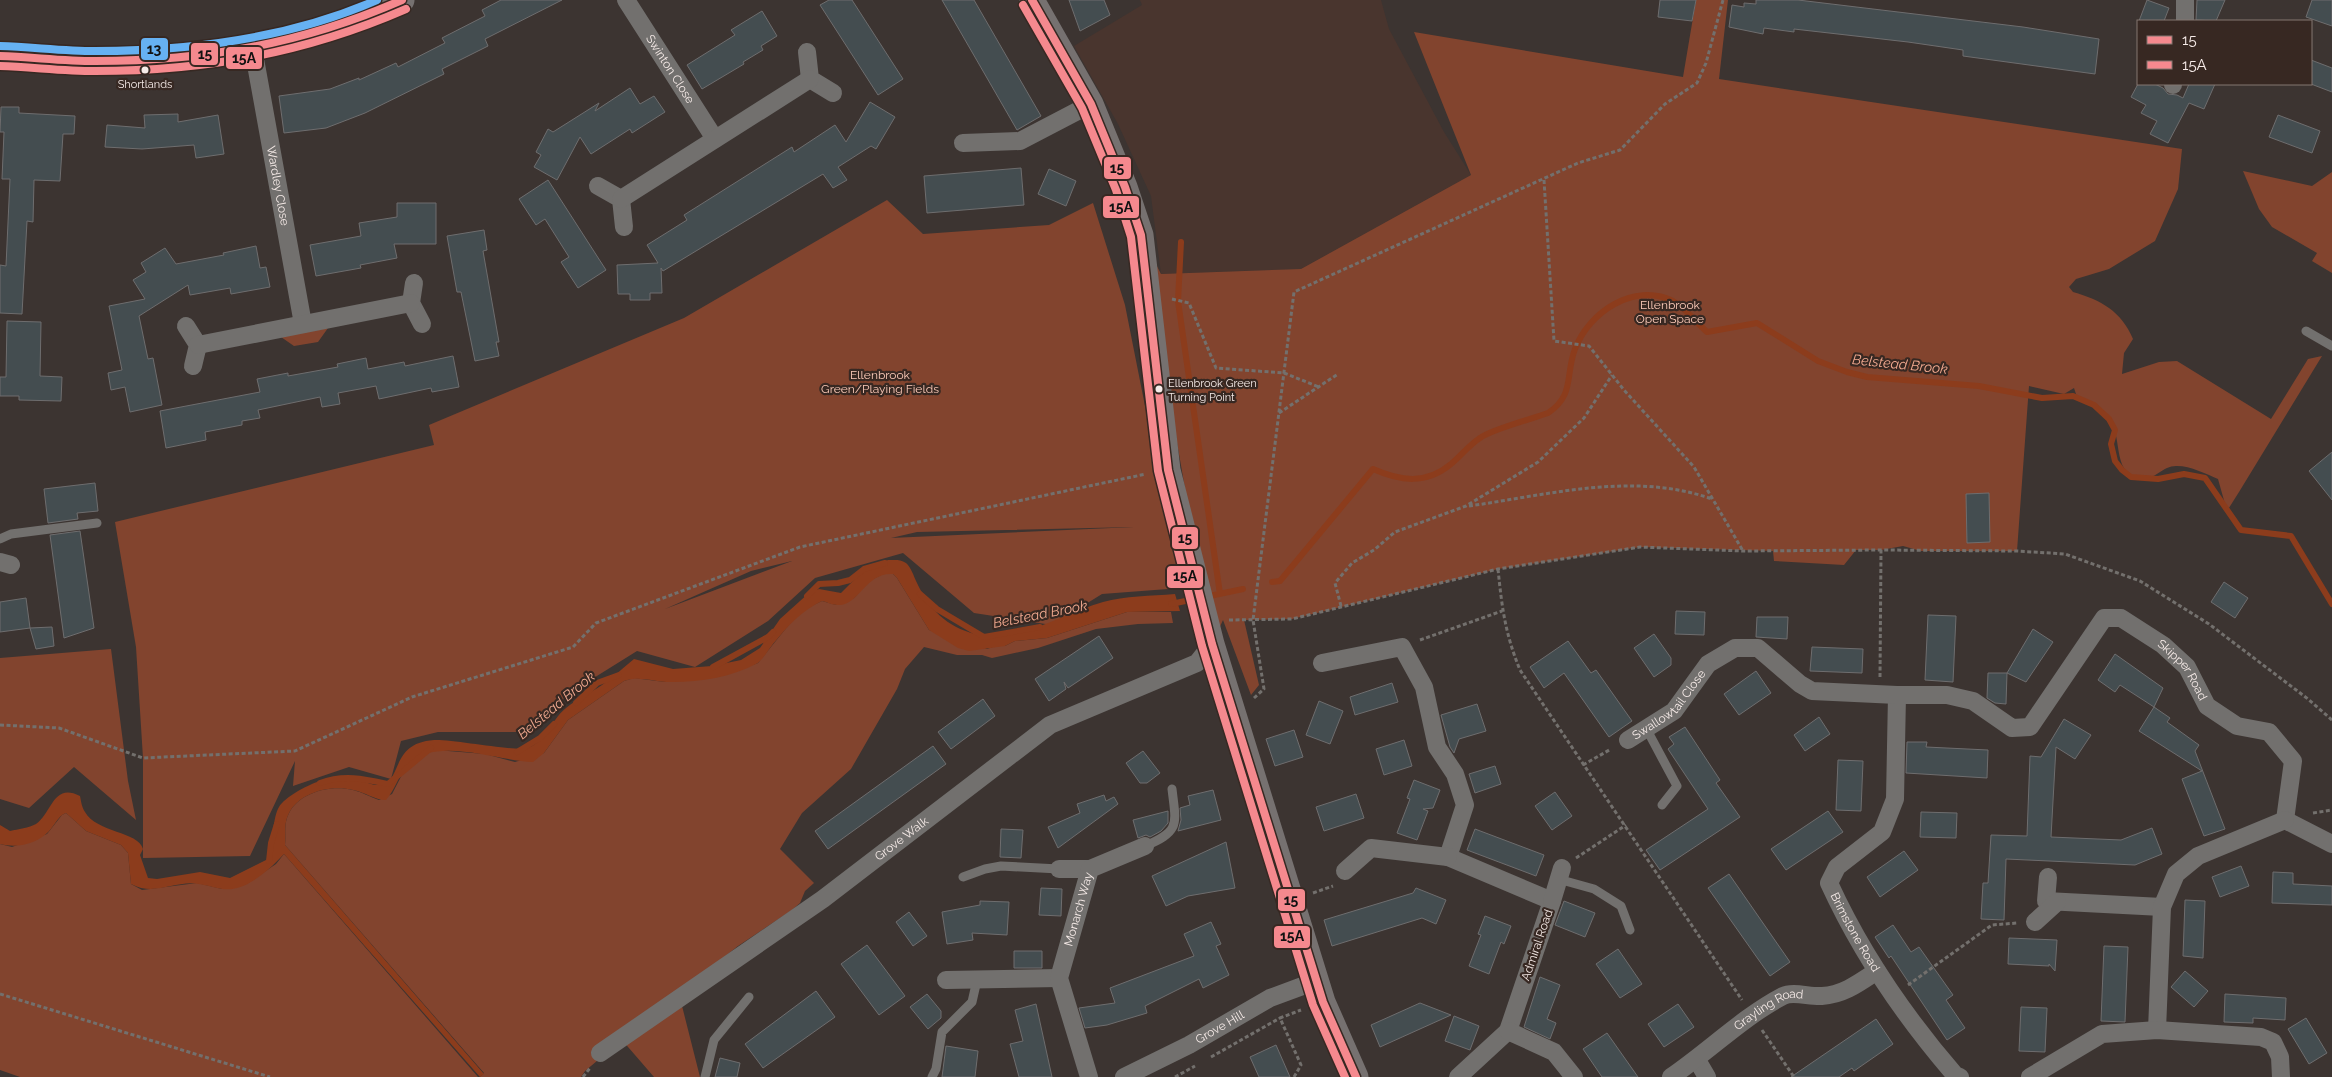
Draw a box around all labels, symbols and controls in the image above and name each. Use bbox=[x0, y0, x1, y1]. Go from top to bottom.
legend bbox=[2137, 20, 2312, 85]
text: 15 bbox=[2182, 31, 2197, 49]
street label: Swinton Close bbox=[643, 32, 697, 106]
line badge: 13 bbox=[140, 37, 169, 61]
text: 13 bbox=[147, 41, 162, 57]
line badge: 15 bbox=[190, 42, 219, 66]
text: 15 bbox=[198, 46, 213, 62]
line badge: 15A bbox=[225, 46, 263, 70]
text: 15A bbox=[232, 50, 257, 66]
text: 15A bbox=[2182, 56, 2207, 74]
marker: Shortlands bbox=[140, 65, 150, 75]
place label: Shortlands bbox=[118, 78, 172, 91]
street label: Wardley Close bbox=[264, 145, 292, 227]
line badge: 15 bbox=[1103, 156, 1132, 180]
text: 15 bbox=[1110, 160, 1125, 176]
line badge: 15A bbox=[1102, 195, 1140, 219]
text: 15A bbox=[1109, 199, 1134, 215]
park label: Ellenbrook Open Space bbox=[1636, 298, 1704, 326]
water label: Belstead Brook bbox=[1851, 351, 1949, 377]
park label: Ellenbrook Green/Playing Fields bbox=[821, 368, 939, 396]
place label: Ellenbrook Green Turning Point bbox=[1168, 377, 1257, 404]
marker: Ellenbrook Green Turning Point bbox=[1154, 384, 1164, 394]
line badge: 15 bbox=[1171, 526, 1199, 550]
text: 15 bbox=[1178, 530, 1193, 546]
line badge: 15A bbox=[1166, 565, 1204, 589]
text: 15A bbox=[1173, 568, 1198, 584]
water label: Belstead Brook bbox=[991, 597, 1089, 631]
street label: Skipper Road bbox=[2155, 636, 2210, 703]
street label: Swallowtail Close bbox=[1630, 667, 1708, 742]
water label: Belstead Brook bbox=[514, 668, 598, 742]
street label: Grove Walk bbox=[872, 814, 932, 864]
street label: Monarch Way bbox=[1061, 870, 1096, 948]
line badge: 15 bbox=[1277, 888, 1306, 912]
street label: Brimstone Road bbox=[1827, 890, 1883, 974]
text: 15 bbox=[1284, 892, 1299, 908]
street label: Admiral Road bbox=[1518, 907, 1556, 983]
line badge: 15A bbox=[1273, 925, 1311, 949]
text: 15A bbox=[1280, 928, 1305, 944]
street label: Grayling Road bbox=[1731, 987, 1804, 1033]
street label: Grove Hill bbox=[1193, 1007, 1247, 1047]

